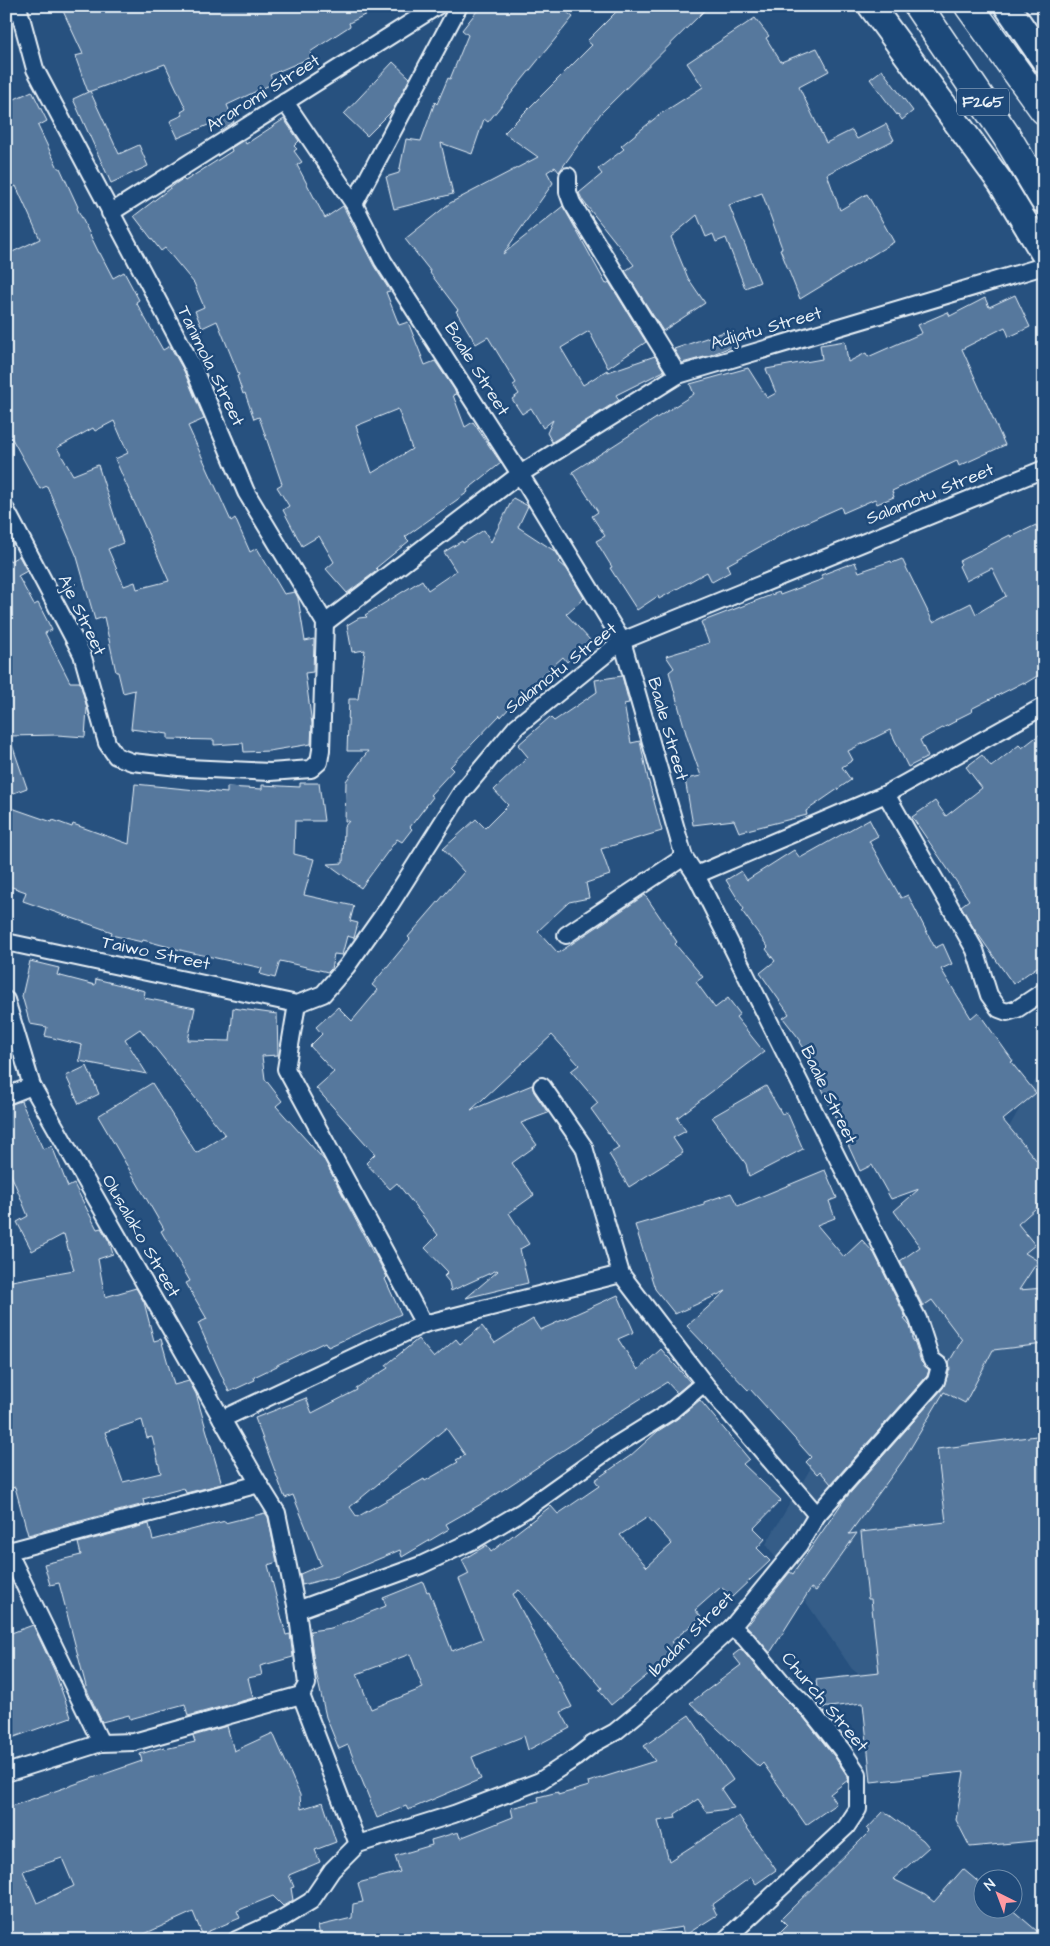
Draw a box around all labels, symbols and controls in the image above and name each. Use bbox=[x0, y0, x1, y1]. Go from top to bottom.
street label: Araromi Street bbox=[201, 48, 325, 138]
road number: F265 bbox=[957, 88, 1009, 115]
street label: Adijatu Street bbox=[707, 300, 825, 356]
street label: Tanimola Street bbox=[171, 302, 251, 431]
street label: Baale Street bbox=[438, 317, 516, 421]
street label: Salamotu Street bbox=[862, 457, 998, 531]
street label: Aje Street bbox=[52, 570, 113, 660]
street label: Salamotu Street bbox=[500, 616, 623, 720]
street label: Baale Street bbox=[641, 674, 695, 784]
street label: Taiwo Street bbox=[99, 929, 213, 977]
street label: Baale Street bbox=[794, 1042, 864, 1149]
street label: Olusalako Street bbox=[96, 1170, 187, 1303]
street label: Ibadan Street bbox=[643, 1585, 740, 1682]
street label: Church Street bbox=[776, 1647, 875, 1758]
north arrow bbox=[972, 1868, 1022, 1918]
text: N bbox=[980, 1875, 1000, 1895]

